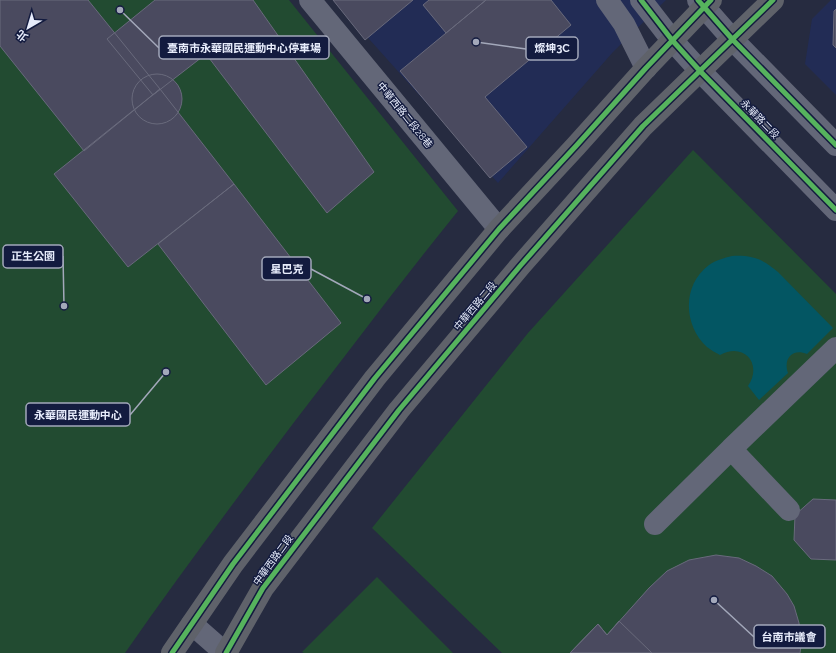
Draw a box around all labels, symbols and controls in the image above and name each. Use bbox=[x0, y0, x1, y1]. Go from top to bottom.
north arrow bbox=[8, 8, 48, 48]
text: 北 bbox=[14, 27, 30, 44]
callout: 臺南市永華國民運動中心停車場 bbox=[159, 36, 329, 59]
callout: 燦坤3C bbox=[526, 37, 578, 60]
text: 臺南市永華國民運動中心停車場 bbox=[167, 42, 321, 55]
text: 燦坤3C bbox=[534, 42, 570, 55]
street label: 中華西路二段28巷 bbox=[375, 80, 435, 150]
street label: 永華路二段 bbox=[739, 97, 781, 141]
callout: 正生公園 bbox=[3, 245, 63, 268]
text: 正生公園 bbox=[11, 250, 55, 263]
callout: 星巴克 bbox=[262, 257, 311, 280]
text: 星巴克 bbox=[271, 263, 304, 276]
street label: 中華西路二段 bbox=[452, 279, 498, 333]
callout: 永華國民運動中心 bbox=[26, 403, 130, 426]
text: 永華國民運動中心 bbox=[34, 409, 122, 422]
street label: 中華西路二段 bbox=[251, 532, 295, 588]
callout: 台南市議會 bbox=[754, 625, 825, 648]
text: 台南市議會 bbox=[762, 631, 817, 644]

